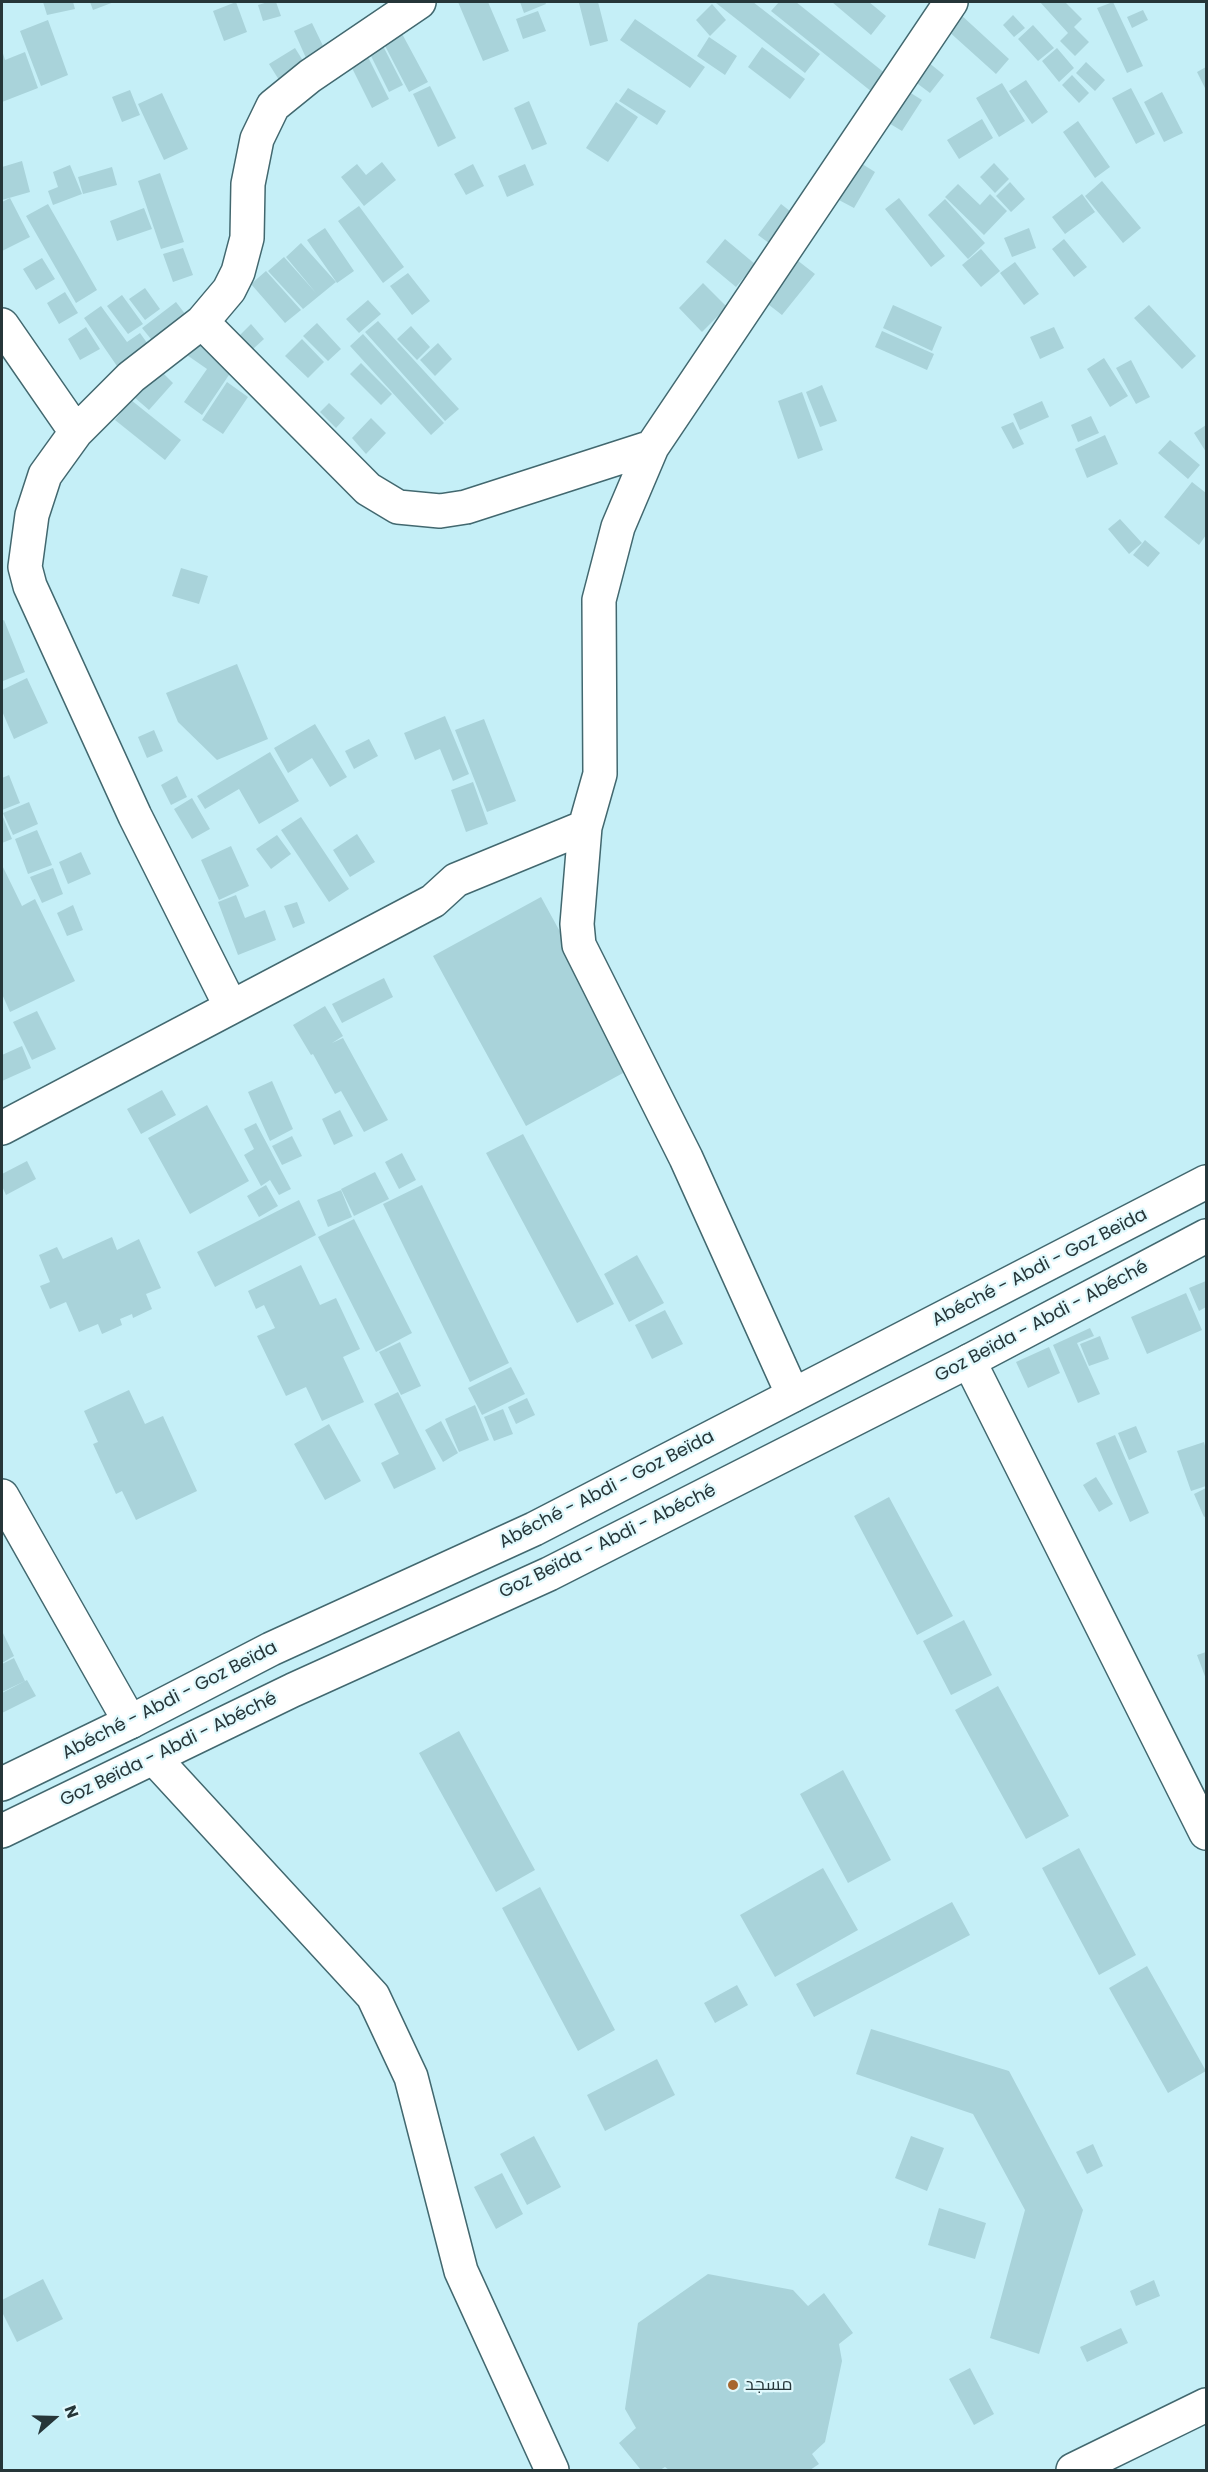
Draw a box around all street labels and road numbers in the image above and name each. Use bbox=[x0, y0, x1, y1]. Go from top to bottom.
street label: Abéché - Abdi - Goz Beïda bbox=[929, 1204, 1151, 1332]
street label: Goz Beïda - Abdi - Abéché bbox=[932, 1256, 1152, 1388]
street label: Abéché - Abdi - Goz Beïda bbox=[496, 1426, 718, 1554]
street label: Goz Beïda - Abdi - Abéché bbox=[496, 1480, 720, 1604]
street label: Abéché - Abdi - Goz Beïda bbox=[59, 1637, 281, 1765]
street label: Goz Beïda - Abdi - Abéché bbox=[57, 1688, 281, 1812]

